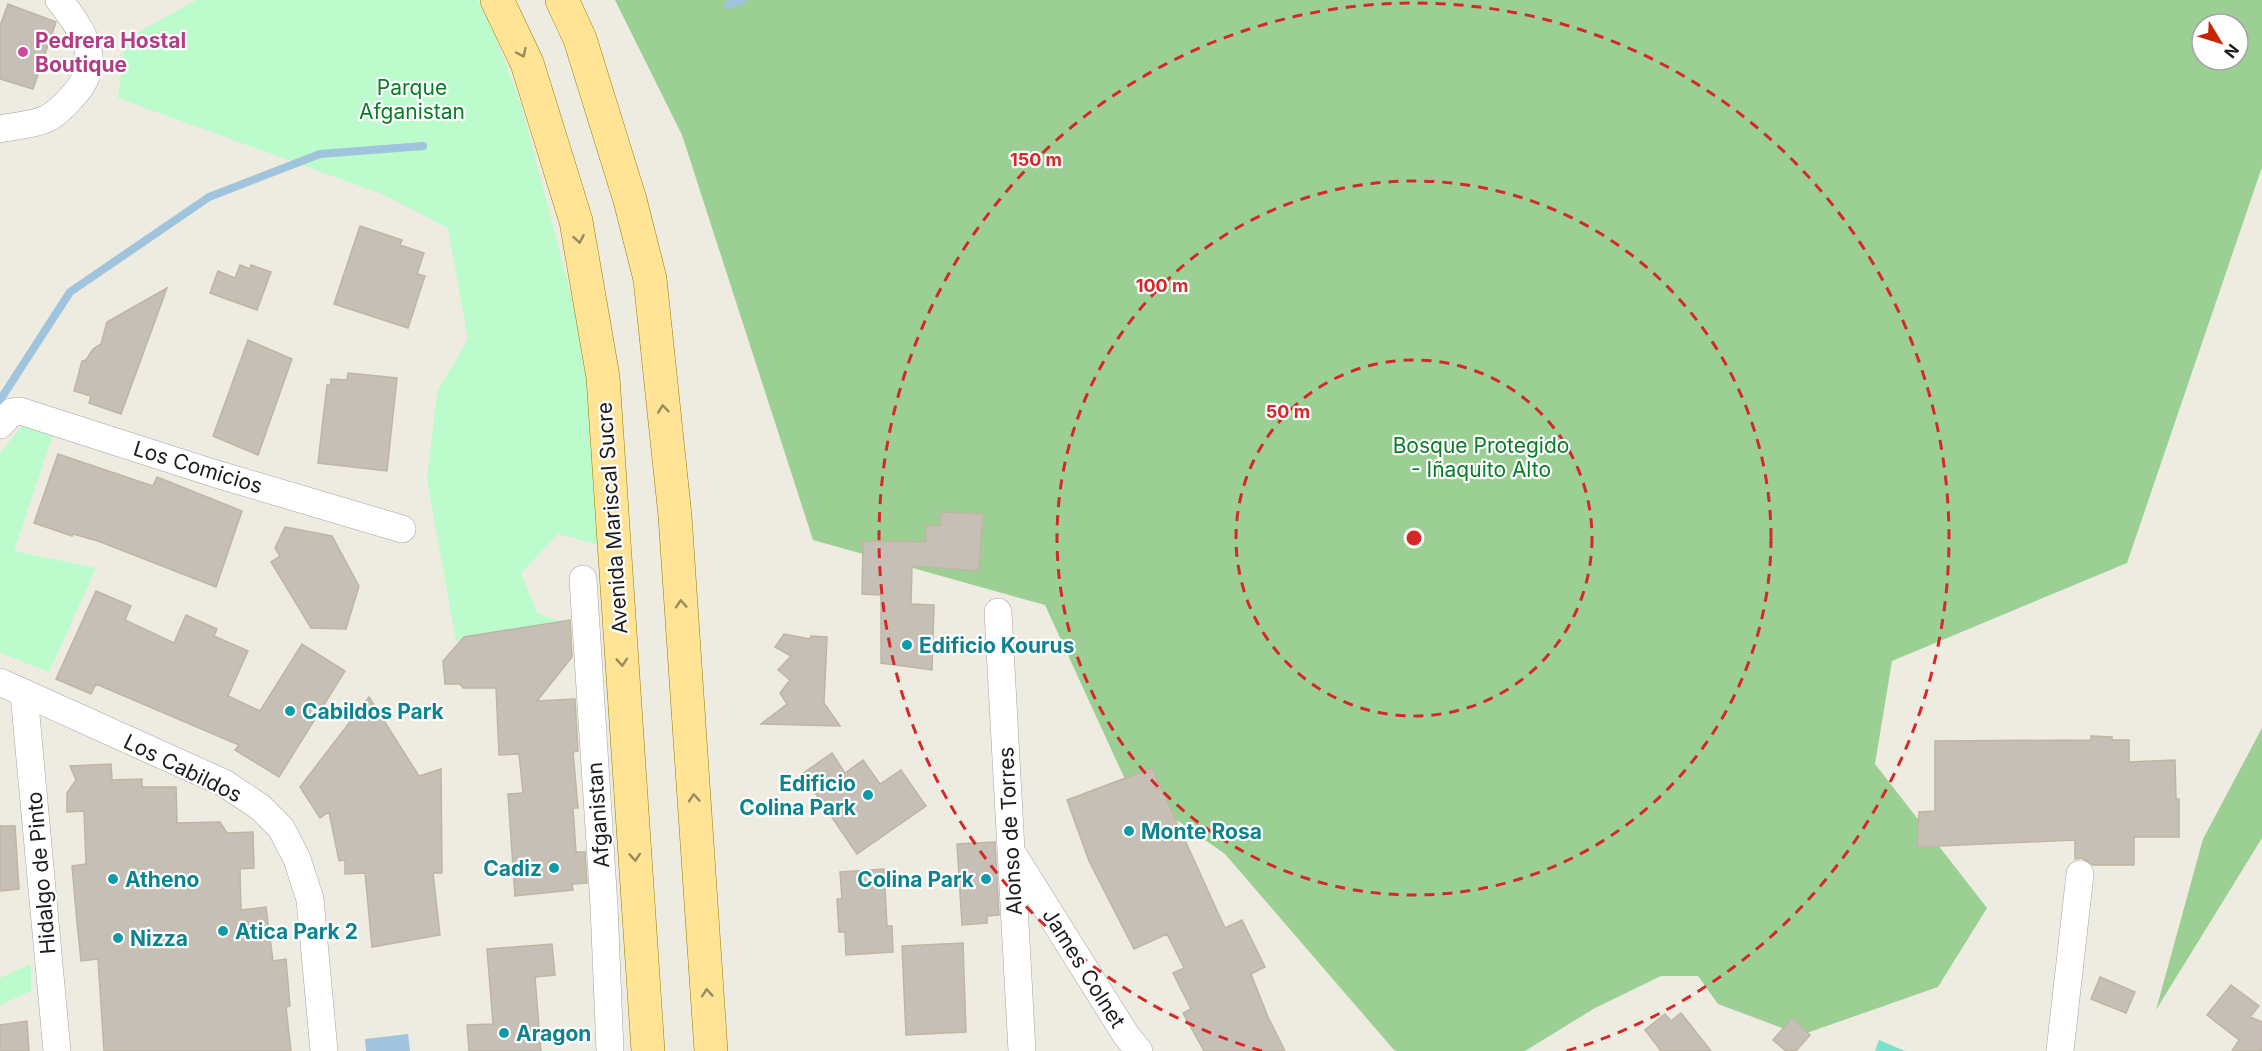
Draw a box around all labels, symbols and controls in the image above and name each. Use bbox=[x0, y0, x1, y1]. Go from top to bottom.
north arrow bbox=[2190, 12, 2250, 72]
place label: Pedrera Hostal Boutique bbox=[35, 28, 186, 77]
text: N bbox=[2220, 40, 2243, 62]
marker: Pedrera Hostal Boutique bbox=[16, 45, 30, 59]
one-way arrow bbox=[515, 46, 527, 57]
park label: Parque Afganistan bbox=[359, 75, 465, 124]
text: 150 m bbox=[1010, 149, 1062, 170]
one-way arrow bbox=[572, 234, 585, 244]
text: 100 m bbox=[1136, 275, 1188, 296]
street label: Avenida Mariscal Sucre bbox=[591, 401, 633, 635]
text: 50 m bbox=[1266, 401, 1310, 422]
one-way arrow bbox=[657, 405, 670, 414]
park label: Bosque Protegido - Iñaquito Alto bbox=[1393, 433, 1569, 482]
street label: Los Comicios bbox=[130, 436, 266, 498]
centre of rings bbox=[1404, 528, 1424, 548]
one-way arrow bbox=[674, 599, 687, 608]
place label: Edificio Kourus bbox=[919, 633, 1074, 658]
marker: Edificio Kourus bbox=[900, 638, 914, 652]
one-way arrow bbox=[616, 658, 629, 667]
place label: Cabildos Park bbox=[302, 699, 445, 724]
marker: Cabildos Park bbox=[283, 704, 297, 718]
street label: Los Cabildos bbox=[120, 729, 246, 807]
street label: Alonso de Torres bbox=[993, 746, 1027, 916]
street label: Afganistan bbox=[582, 761, 614, 869]
place label: Edificio Colina Park bbox=[739, 771, 857, 820]
marker: Edificio Colina Park bbox=[861, 788, 875, 802]
street label: Hidalgo de Pinto bbox=[21, 791, 61, 955]
one-way arrow bbox=[688, 794, 701, 803]
place label: Monte Rosa bbox=[1141, 819, 1262, 844]
marker: Monte Rosa bbox=[1122, 824, 1136, 838]
one-way arrow bbox=[628, 852, 641, 862]
place label: Cadiz bbox=[483, 856, 542, 881]
marker: Cadiz bbox=[547, 861, 561, 875]
place label: Atheno bbox=[125, 867, 200, 892]
place label: Colina Park bbox=[857, 867, 975, 892]
marker: Atheno bbox=[106, 872, 120, 886]
marker: Colina Park bbox=[979, 872, 993, 886]
street label: James Colnet bbox=[1037, 904, 1131, 1032]
place label: Atica Park 2 bbox=[235, 919, 358, 944]
marker: Atica Park 2 bbox=[216, 924, 230, 938]
place label: Nizza bbox=[130, 926, 188, 951]
marker: Nizza bbox=[111, 931, 125, 945]
one-way arrow bbox=[701, 988, 714, 997]
place label: Aragon bbox=[516, 1021, 591, 1046]
marker: Aragon bbox=[497, 1026, 511, 1040]

